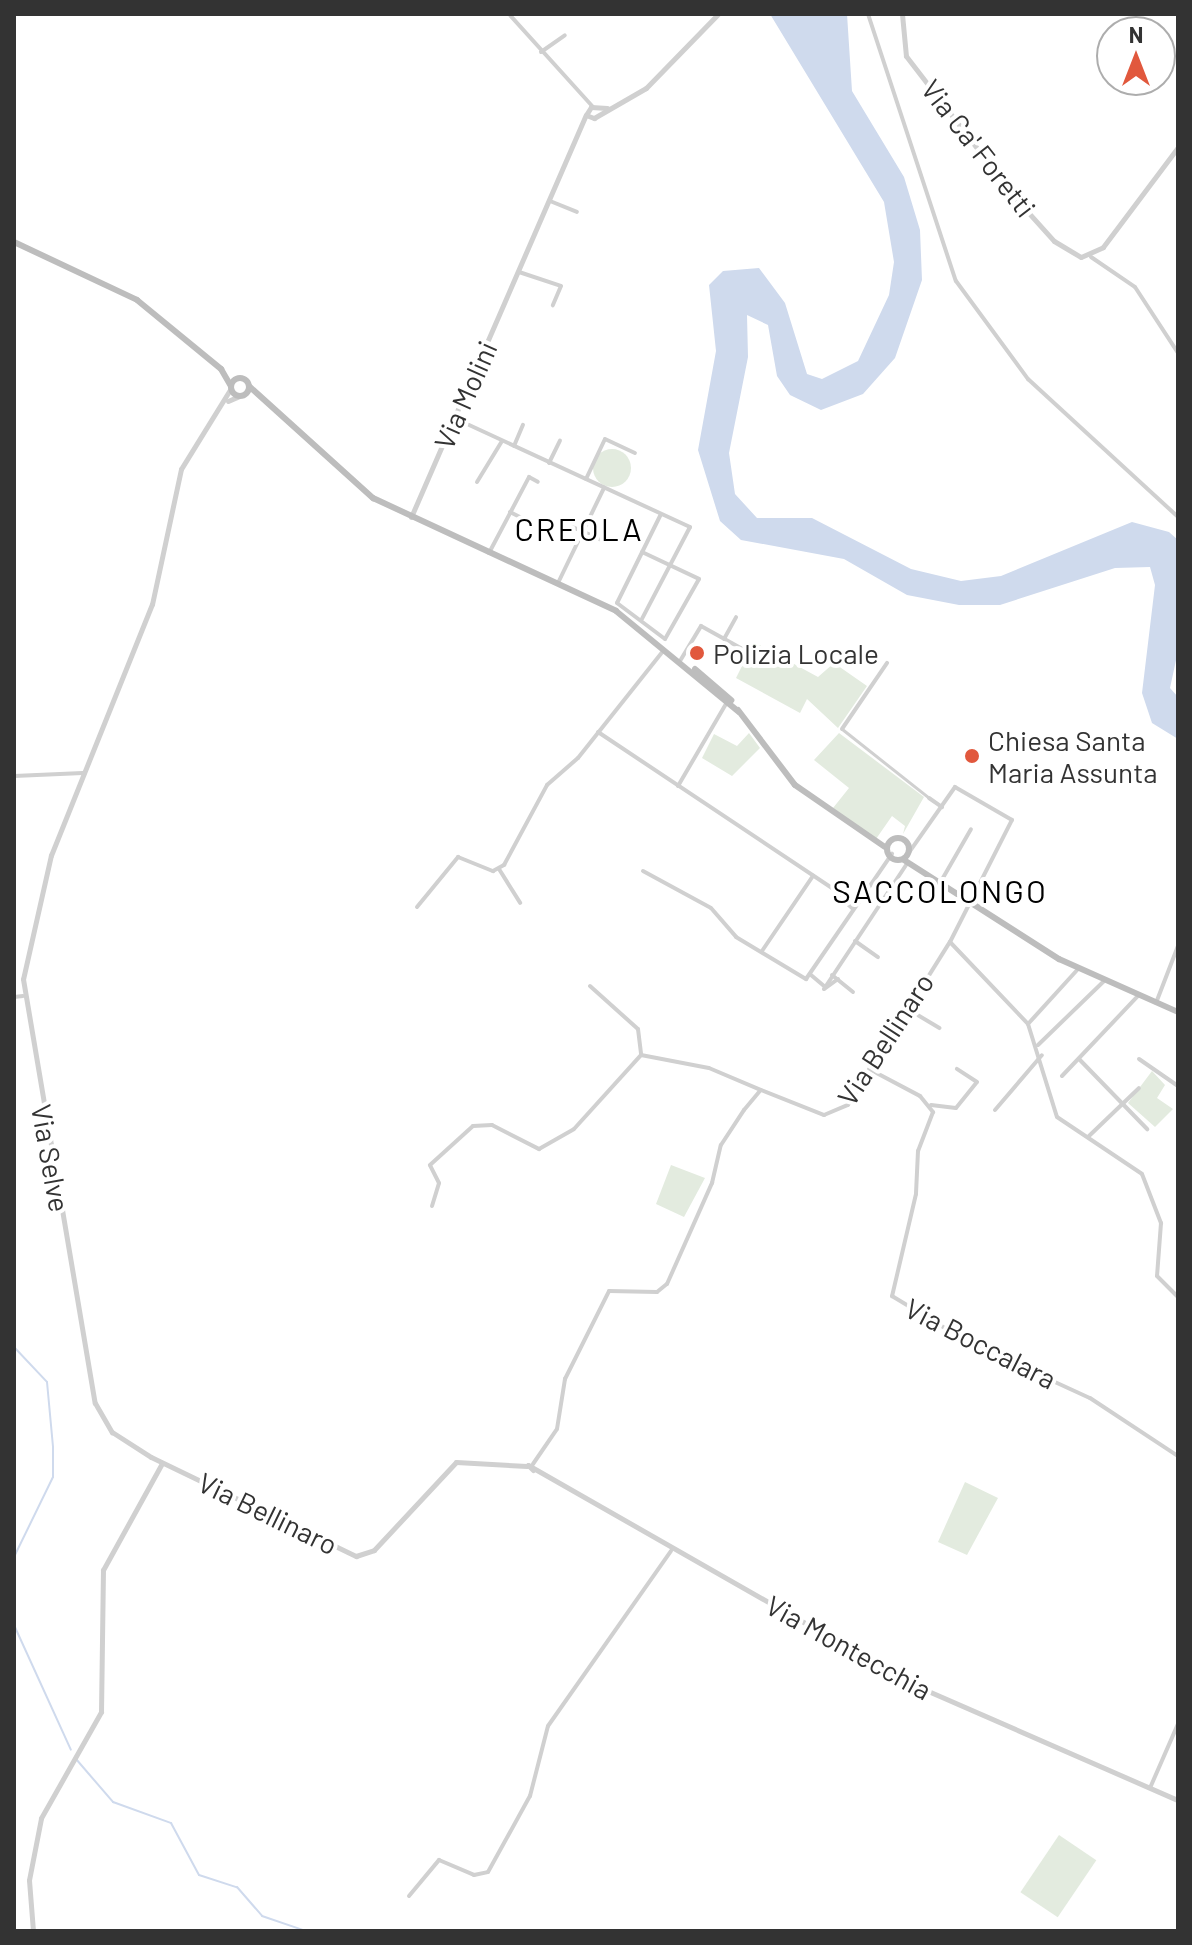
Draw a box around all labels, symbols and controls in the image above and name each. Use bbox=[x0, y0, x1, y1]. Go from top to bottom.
north arrow bbox=[1096, 16, 1176, 96]
text: N bbox=[1129, 21, 1143, 47]
street label: Via Ca' Foretti bbox=[915, 72, 1043, 224]
street label: Via Molini bbox=[426, 336, 504, 454]
district label: CREOLA bbox=[514, 509, 644, 547]
place label: Polizia Locale bbox=[713, 636, 879, 670]
marker: Polizia Locale bbox=[688, 644, 706, 662]
place label: Chiesa Santa Maria Assunta bbox=[988, 723, 1158, 789]
marker: Chiesa Santa Maria Assunta bbox=[963, 747, 981, 765]
district label: SACCOLONGO bbox=[832, 871, 1048, 909]
street label: Via Bellinaro bbox=[830, 967, 940, 1111]
street label: Via Selve bbox=[25, 1101, 77, 1215]
street label: Via Boccalara bbox=[900, 1291, 1062, 1395]
street label: Via Bellinaro bbox=[193, 1465, 343, 1561]
street label: Via Montecchia bbox=[760, 1588, 938, 1706]

